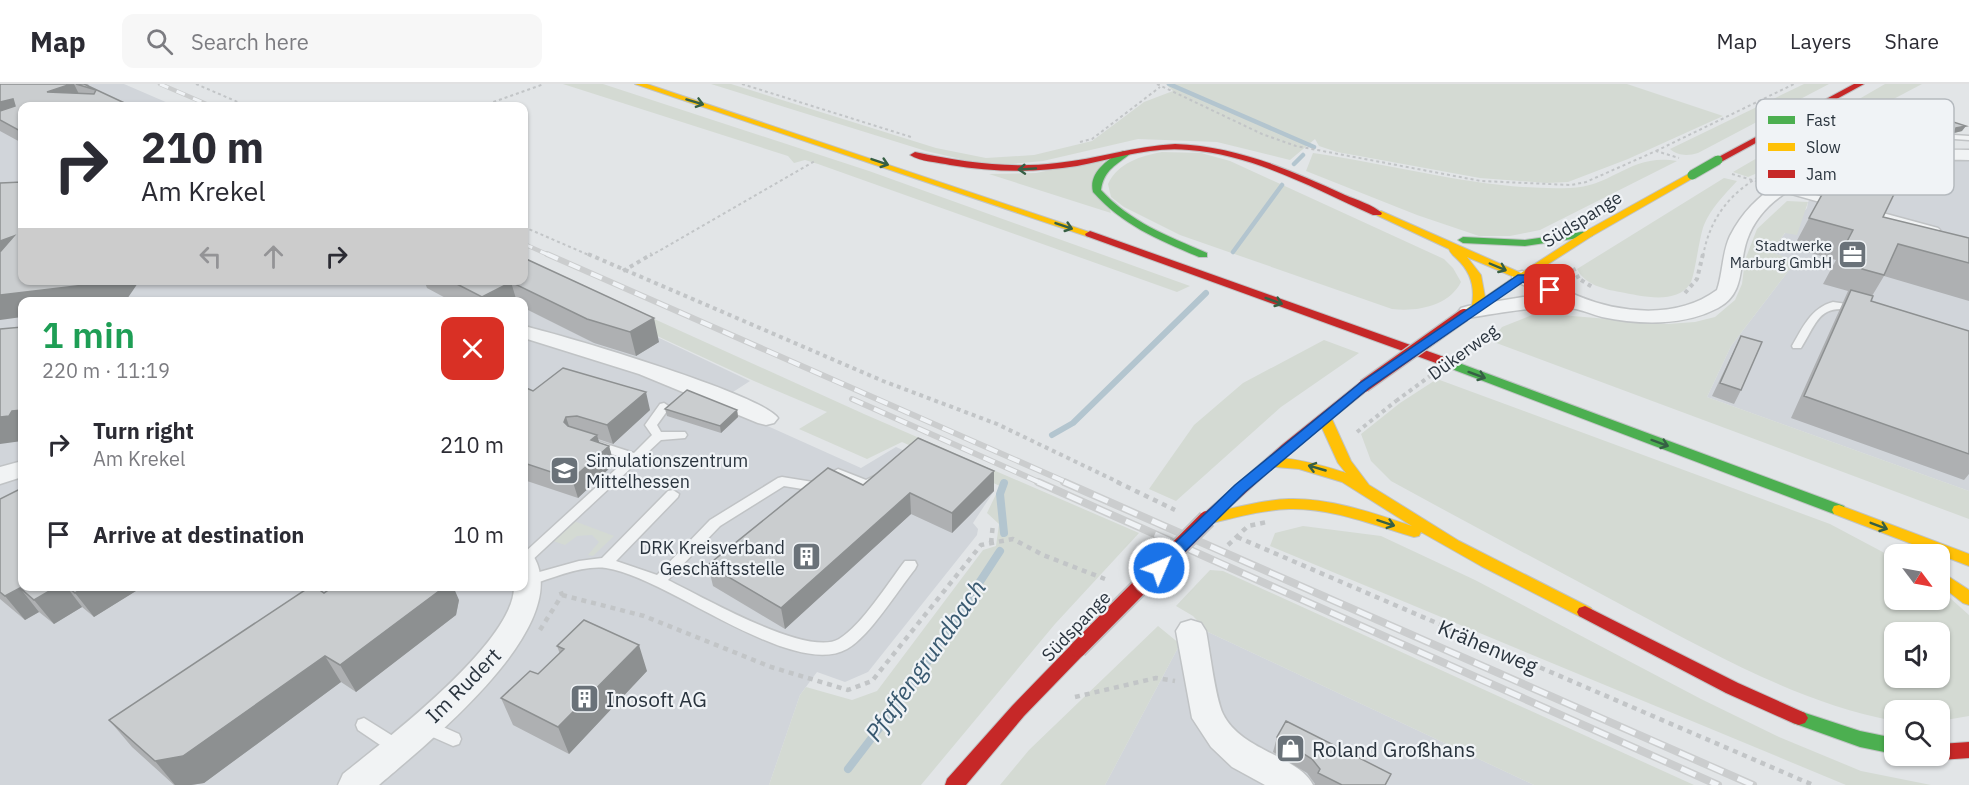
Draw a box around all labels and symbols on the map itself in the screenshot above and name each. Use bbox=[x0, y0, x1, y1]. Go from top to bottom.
one-way arrow bbox=[685, 97, 704, 108]
legend bbox=[1756, 99, 1954, 195]
text: Fast bbox=[1806, 110, 1836, 130]
text: Slow bbox=[1806, 137, 1841, 157]
one-way arrow bbox=[870, 158, 889, 169]
one-way arrow bbox=[1017, 164, 1037, 175]
text: Jam bbox=[1806, 164, 1837, 184]
street label: Südspange bbox=[1538, 185, 1626, 252]
one-way arrow bbox=[1054, 221, 1073, 232]
place label: Stadtwerke Marburg GmbH bbox=[1730, 236, 1832, 272]
office icon: Stadtwerke Marburg GmbH bbox=[1837, 238, 1869, 270]
one-way arrow bbox=[1489, 262, 1507, 273]
pin bbox=[1524, 264, 1575, 315]
one-way arrow bbox=[1264, 296, 1283, 307]
street label: Dükerweg bbox=[1423, 319, 1503, 385]
one-way arrow bbox=[1467, 371, 1486, 382]
one-way arrow bbox=[1650, 438, 1669, 449]
place label: Simulationszentrum Mittelhessen bbox=[586, 449, 748, 493]
school or university icon: Simulationszentrum Mittelhessen bbox=[549, 454, 581, 486]
one-way arrow bbox=[1308, 461, 1327, 473]
one-way arrow bbox=[1376, 518, 1395, 529]
one-way arrow bbox=[1870, 521, 1888, 532]
place label: DRK Kreisverband Geschäftsstelle bbox=[639, 536, 785, 580]
position arrow bbox=[1127, 536, 1191, 600]
building icon: DRK Kreisverband Geschäftsstelle bbox=[790, 541, 822, 573]
north arrow bbox=[1884, 544, 1950, 610]
water label: Pfaffengrundbach bbox=[857, 573, 993, 747]
street label: Südspange bbox=[1037, 586, 1115, 666]
street label: Krähenweg bbox=[1434, 612, 1542, 680]
street label: Im Rudert bbox=[419, 641, 507, 729]
building icon: Inosoft AG bbox=[569, 683, 601, 715]
place label: Inosoft AG bbox=[606, 685, 707, 713]
shop icon: Roland Großhans bbox=[1275, 733, 1307, 765]
place label: Roland Großhans bbox=[1312, 735, 1475, 763]

